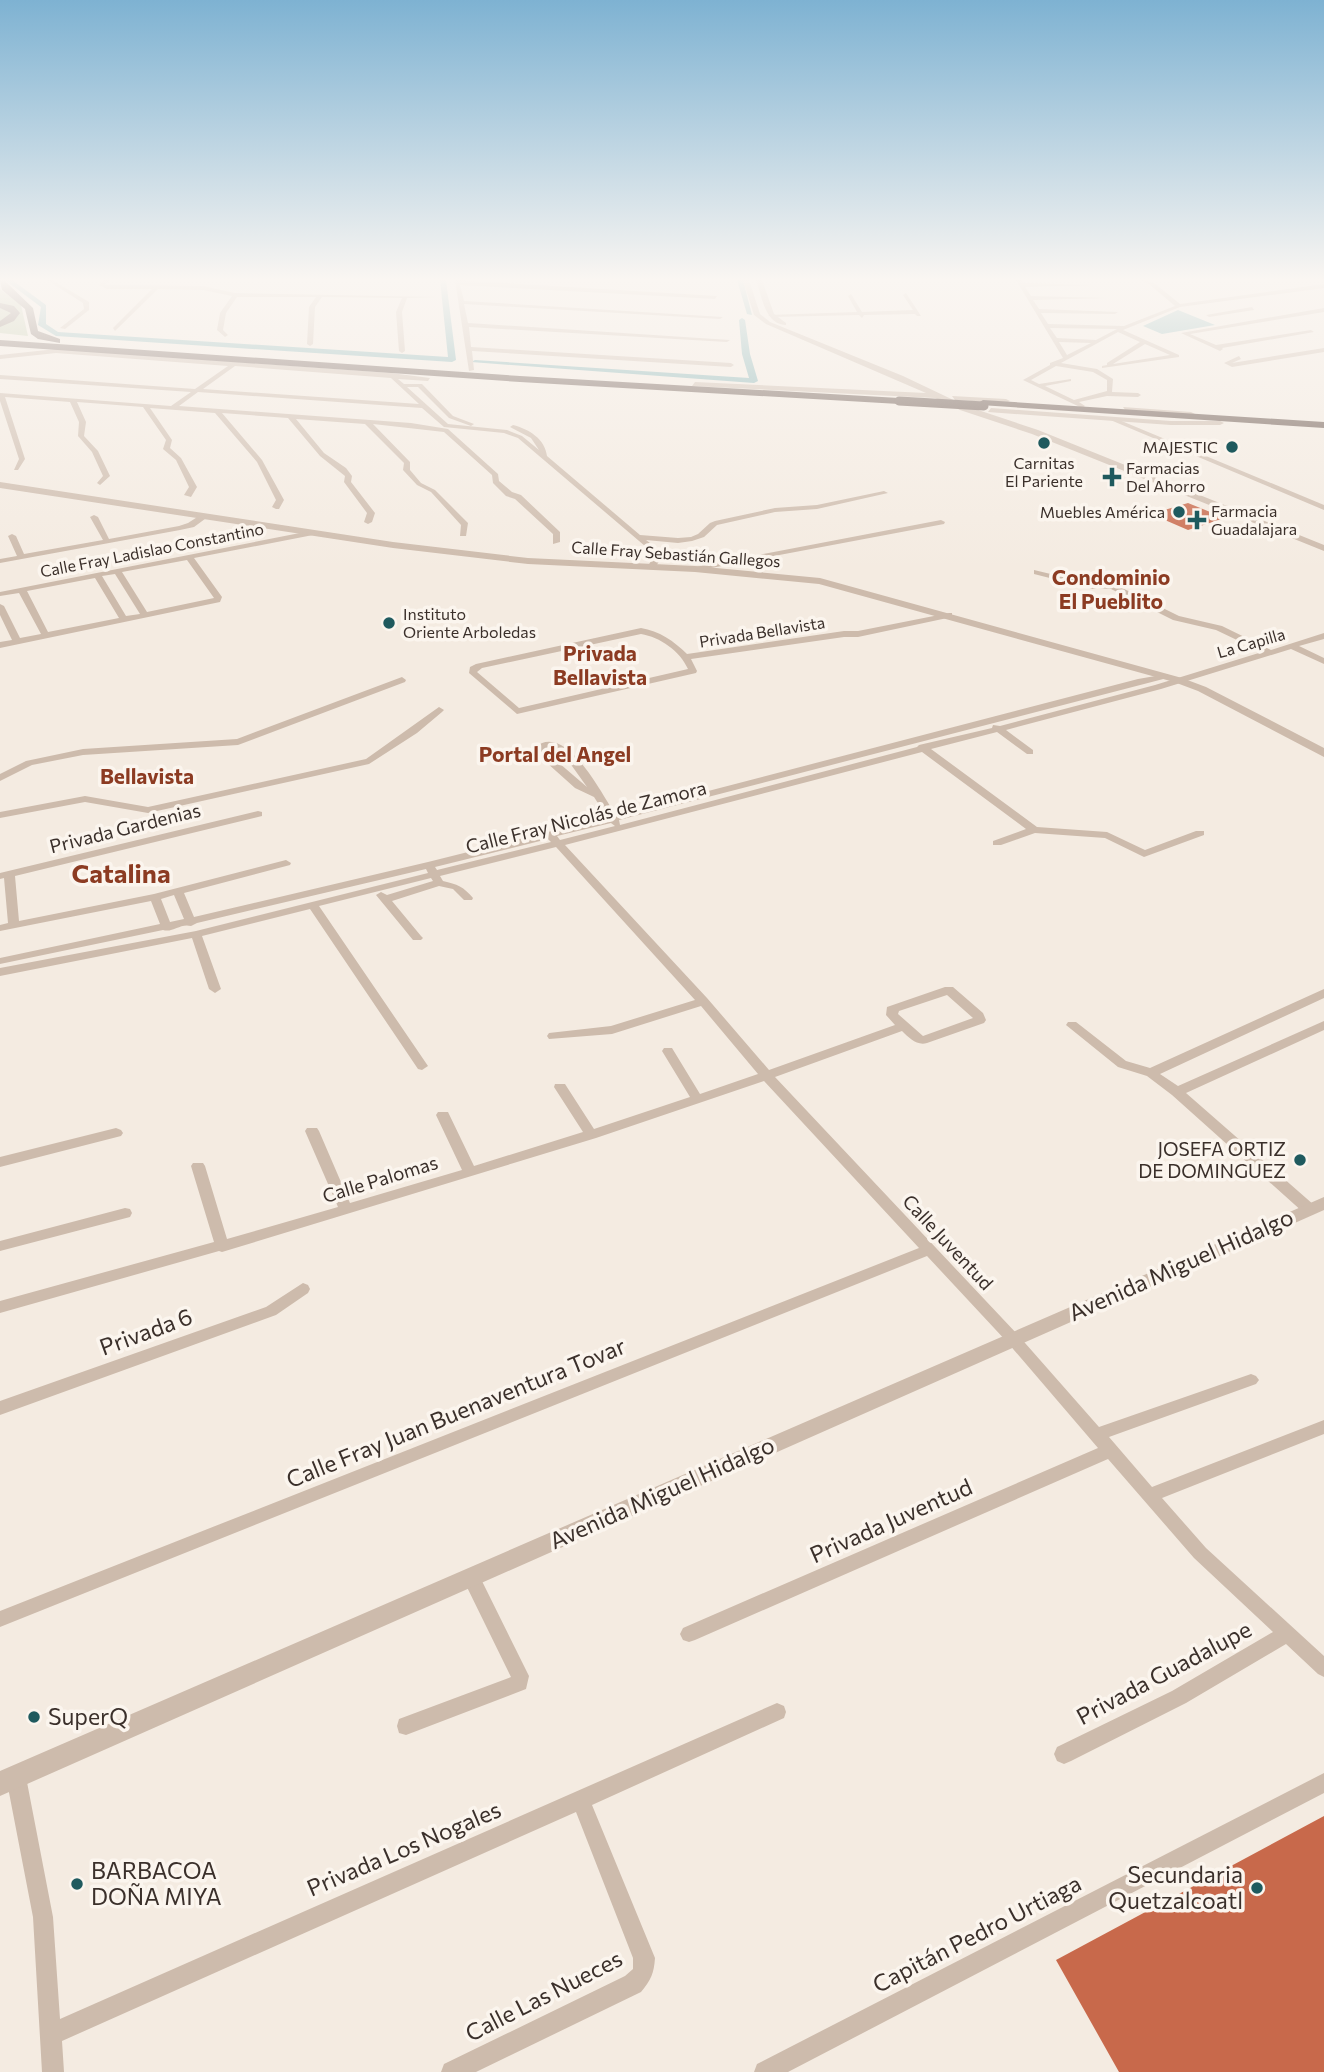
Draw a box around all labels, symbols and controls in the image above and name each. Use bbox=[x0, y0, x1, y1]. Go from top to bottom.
marker: Carnitas El Pariente bbox=[1036, 435, 1052, 451]
place label: MAJESTIC bbox=[1143, 437, 1218, 456]
marker: MAJESTIC bbox=[1224, 439, 1240, 455]
place label: Carnitas El Pariente bbox=[1005, 453, 1083, 490]
place label: Farmacias Del Ahorro bbox=[1126, 458, 1205, 495]
marker: Farmacias Del Ahorro bbox=[1104, 469, 1120, 485]
place label: Farmacia Guadalajara bbox=[1211, 501, 1297, 538]
place label: Muebles América bbox=[1040, 502, 1165, 521]
marker: Muebles América bbox=[1171, 504, 1187, 520]
marker: Farmacia Guadalajara bbox=[1189, 512, 1205, 528]
street label: Calle Fray Ladislao Constantino bbox=[39, 518, 265, 581]
street label: Calle Fray Sebastián Gallegos bbox=[571, 537, 781, 570]
district label: Condominio El Pueblito bbox=[1052, 564, 1170, 613]
place label: Instituto Oriente Arboledas bbox=[403, 604, 536, 641]
street label: Privada Bellavista bbox=[698, 612, 826, 651]
marker: Instituto Oriente Arboledas bbox=[381, 615, 397, 631]
street label: La Capilla bbox=[1215, 624, 1287, 661]
district label: Privada Bellavista bbox=[553, 640, 647, 689]
district label: Portal del Angel bbox=[479, 741, 631, 766]
district label: Bellavista bbox=[100, 763, 194, 788]
street label: Calle Fray Nicolás de Zamora bbox=[463, 775, 708, 858]
street label: Privada Gardenias bbox=[47, 798, 203, 857]
district label: Catalina bbox=[71, 857, 171, 888]
place label: JOSEFA ORTIZ DE DOMINGUEZ bbox=[1138, 1137, 1286, 1182]
street label: Calle Palomas bbox=[319, 1150, 440, 1207]
marker: JOSEFA ORTIZ DE DOMINGUEZ bbox=[1292, 1152, 1308, 1168]
street label: Calle Juventud bbox=[898, 1189, 998, 1294]
street label: Avenida Miguel Hidalgo bbox=[1064, 1202, 1297, 1326]
street label: Privada 6 bbox=[95, 1301, 196, 1361]
street label: Calle Fray Juan Buenaventura Tovar bbox=[282, 1331, 629, 1493]
street label: Avenida Miguel Hidalgo bbox=[545, 1430, 778, 1554]
street label: Privada Juventud bbox=[805, 1472, 976, 1568]
street label: Privada Guadalupe bbox=[1071, 1614, 1256, 1730]
place label: SuperQ bbox=[48, 1702, 128, 1730]
marker: SuperQ bbox=[26, 1709, 42, 1725]
street label: Privada Los Nogales bbox=[302, 1795, 505, 1902]
place label: BARBACOA DOÑA MIYA bbox=[91, 1856, 222, 1910]
place label: Secundaria Quetzalcoatl bbox=[1108, 1860, 1243, 1914]
street label: Capitán Pedro Urtiaga bbox=[868, 1868, 1086, 1998]
marker: BARBACOA DOÑA MIYA bbox=[69, 1876, 85, 1892]
marker: Secundaria Quetzalcoatl bbox=[1249, 1880, 1265, 1896]
street label: Calle Las Nueces bbox=[460, 1944, 627, 2047]

